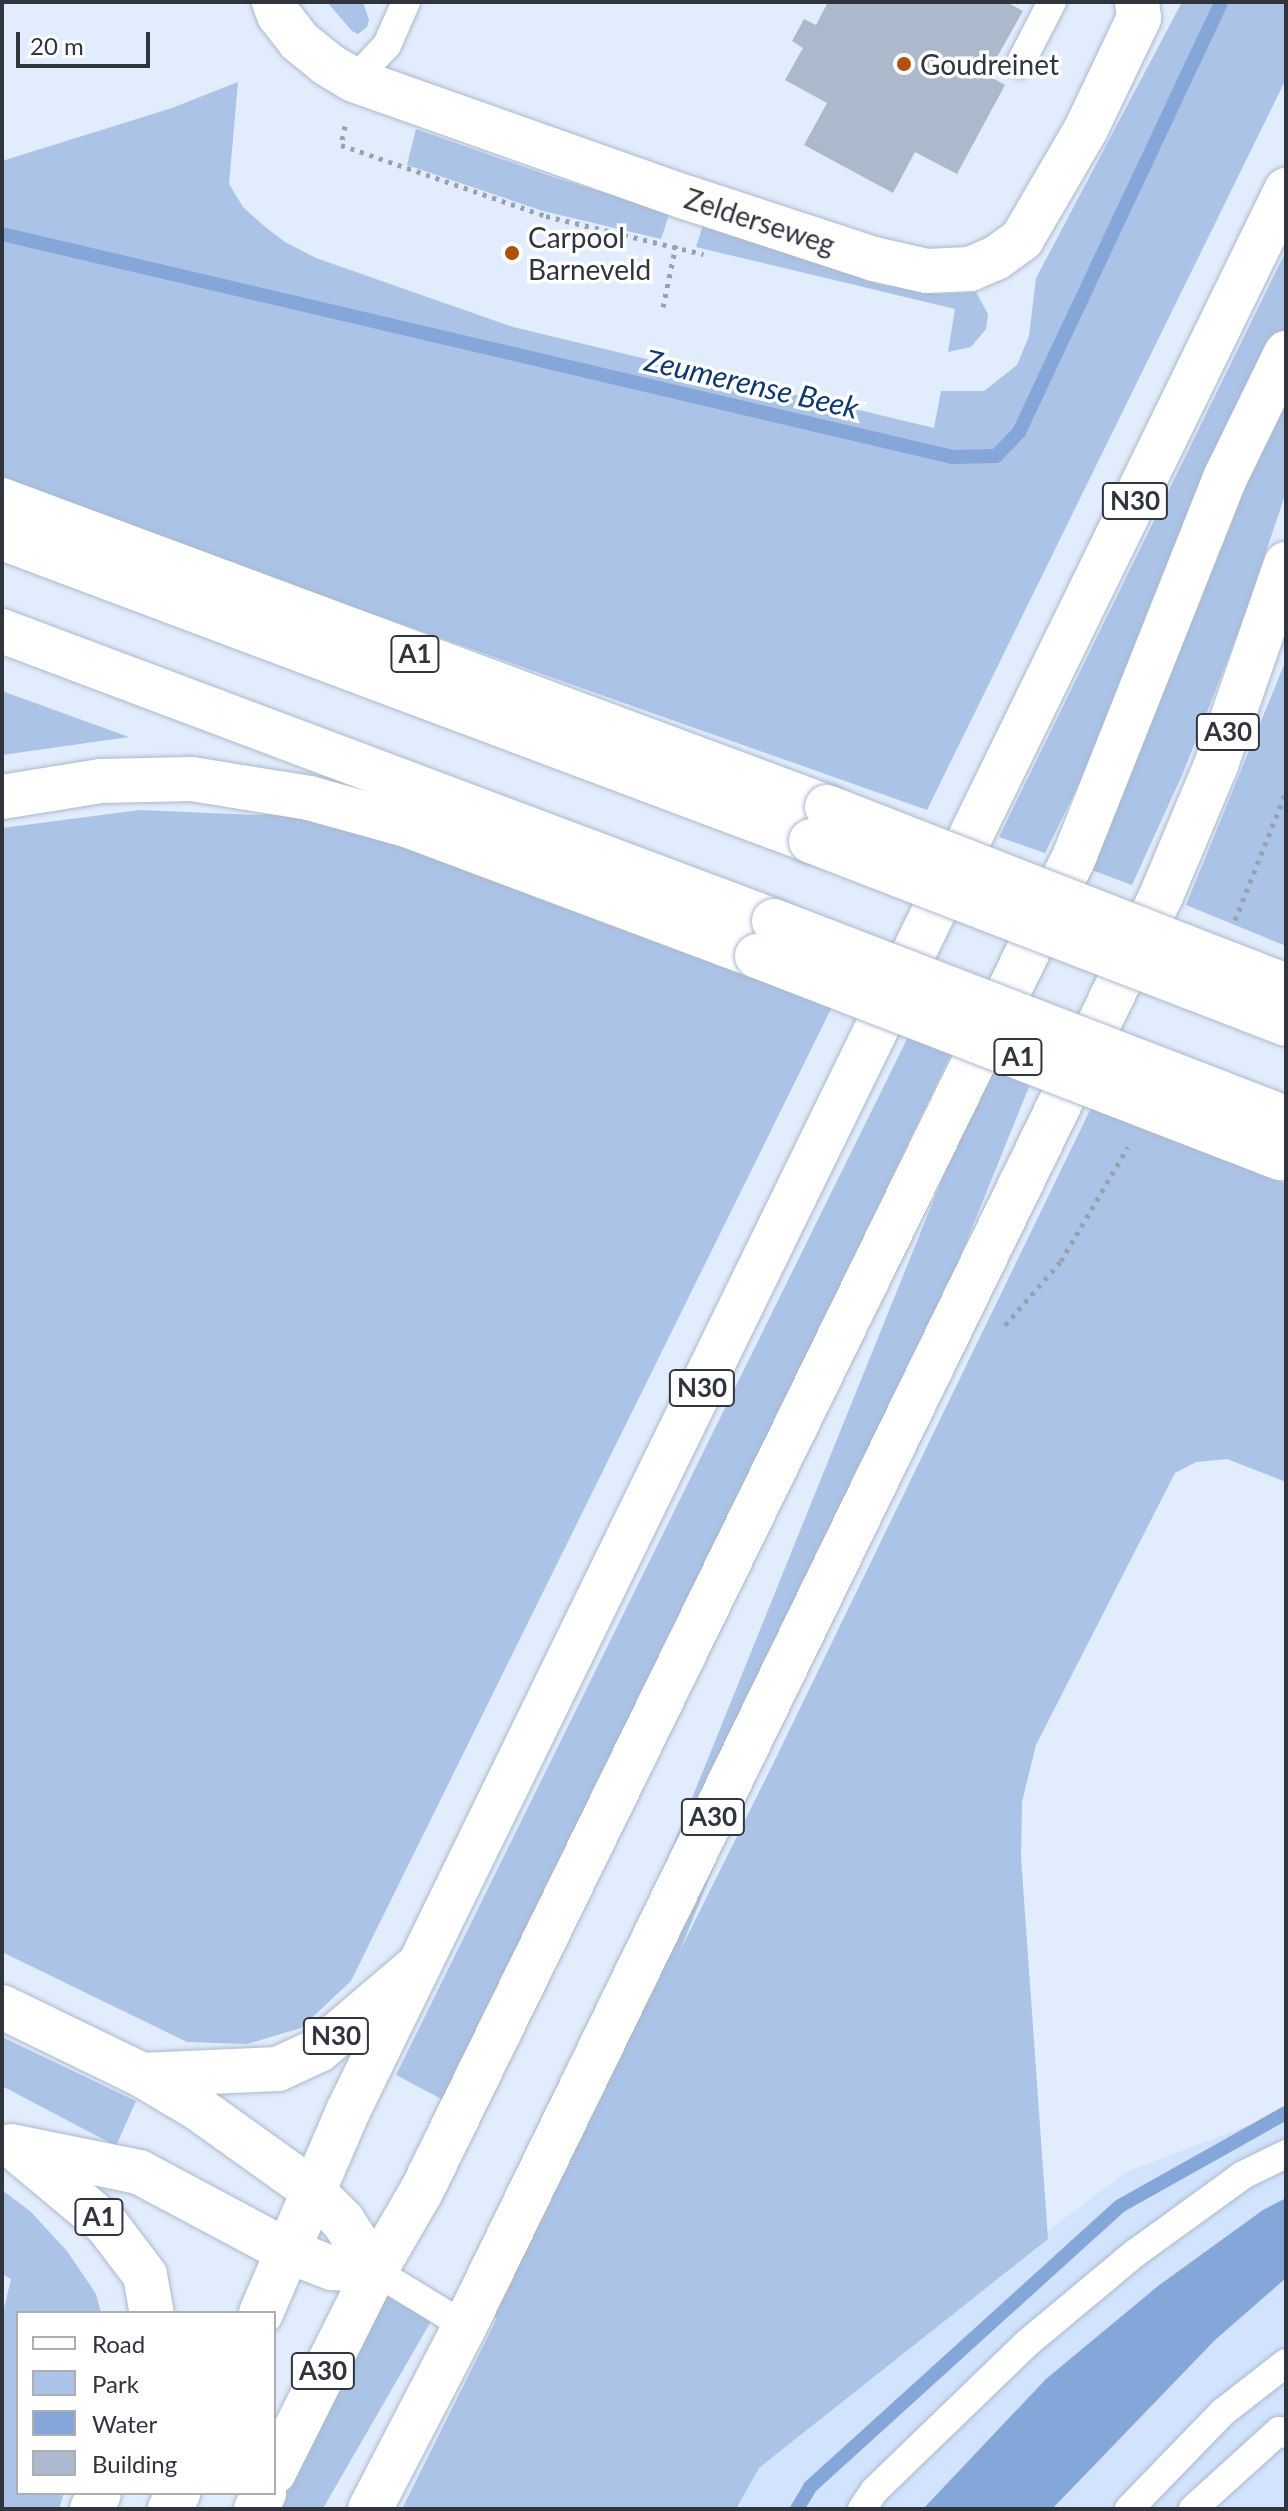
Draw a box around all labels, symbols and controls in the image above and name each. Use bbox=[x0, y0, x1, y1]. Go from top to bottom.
scale bar bbox=[20, 16, 154, 66]
text: 20 m bbox=[30, 31, 84, 60]
place label: Goudreinet bbox=[920, 47, 1059, 81]
marker: Goudreinet bbox=[895, 55, 913, 73]
street label: Zelderseweg bbox=[681, 181, 839, 261]
place label: Carpool Barneveld bbox=[528, 220, 651, 286]
marker: Carpool Barneveld bbox=[503, 244, 521, 262]
water label: Zeumerense Beek bbox=[642, 341, 862, 425]
road number: N30 bbox=[1101, 479, 1169, 523]
road number: A1 bbox=[389, 632, 441, 676]
road number: A30 bbox=[1194, 710, 1262, 754]
road number: A1 bbox=[992, 1035, 1044, 1079]
road number: N30 bbox=[668, 1366, 736, 1410]
road number: A30 bbox=[679, 1795, 747, 1839]
road number: N30 bbox=[302, 2014, 370, 2058]
road number: A1 bbox=[73, 2195, 125, 2239]
legend bbox=[16, 2311, 276, 2495]
text: Road bbox=[92, 2329, 145, 2358]
road number: A30 bbox=[289, 2349, 357, 2393]
text: Park bbox=[92, 2369, 139, 2398]
text: Water bbox=[92, 2409, 157, 2438]
text: Building bbox=[92, 2449, 177, 2478]

